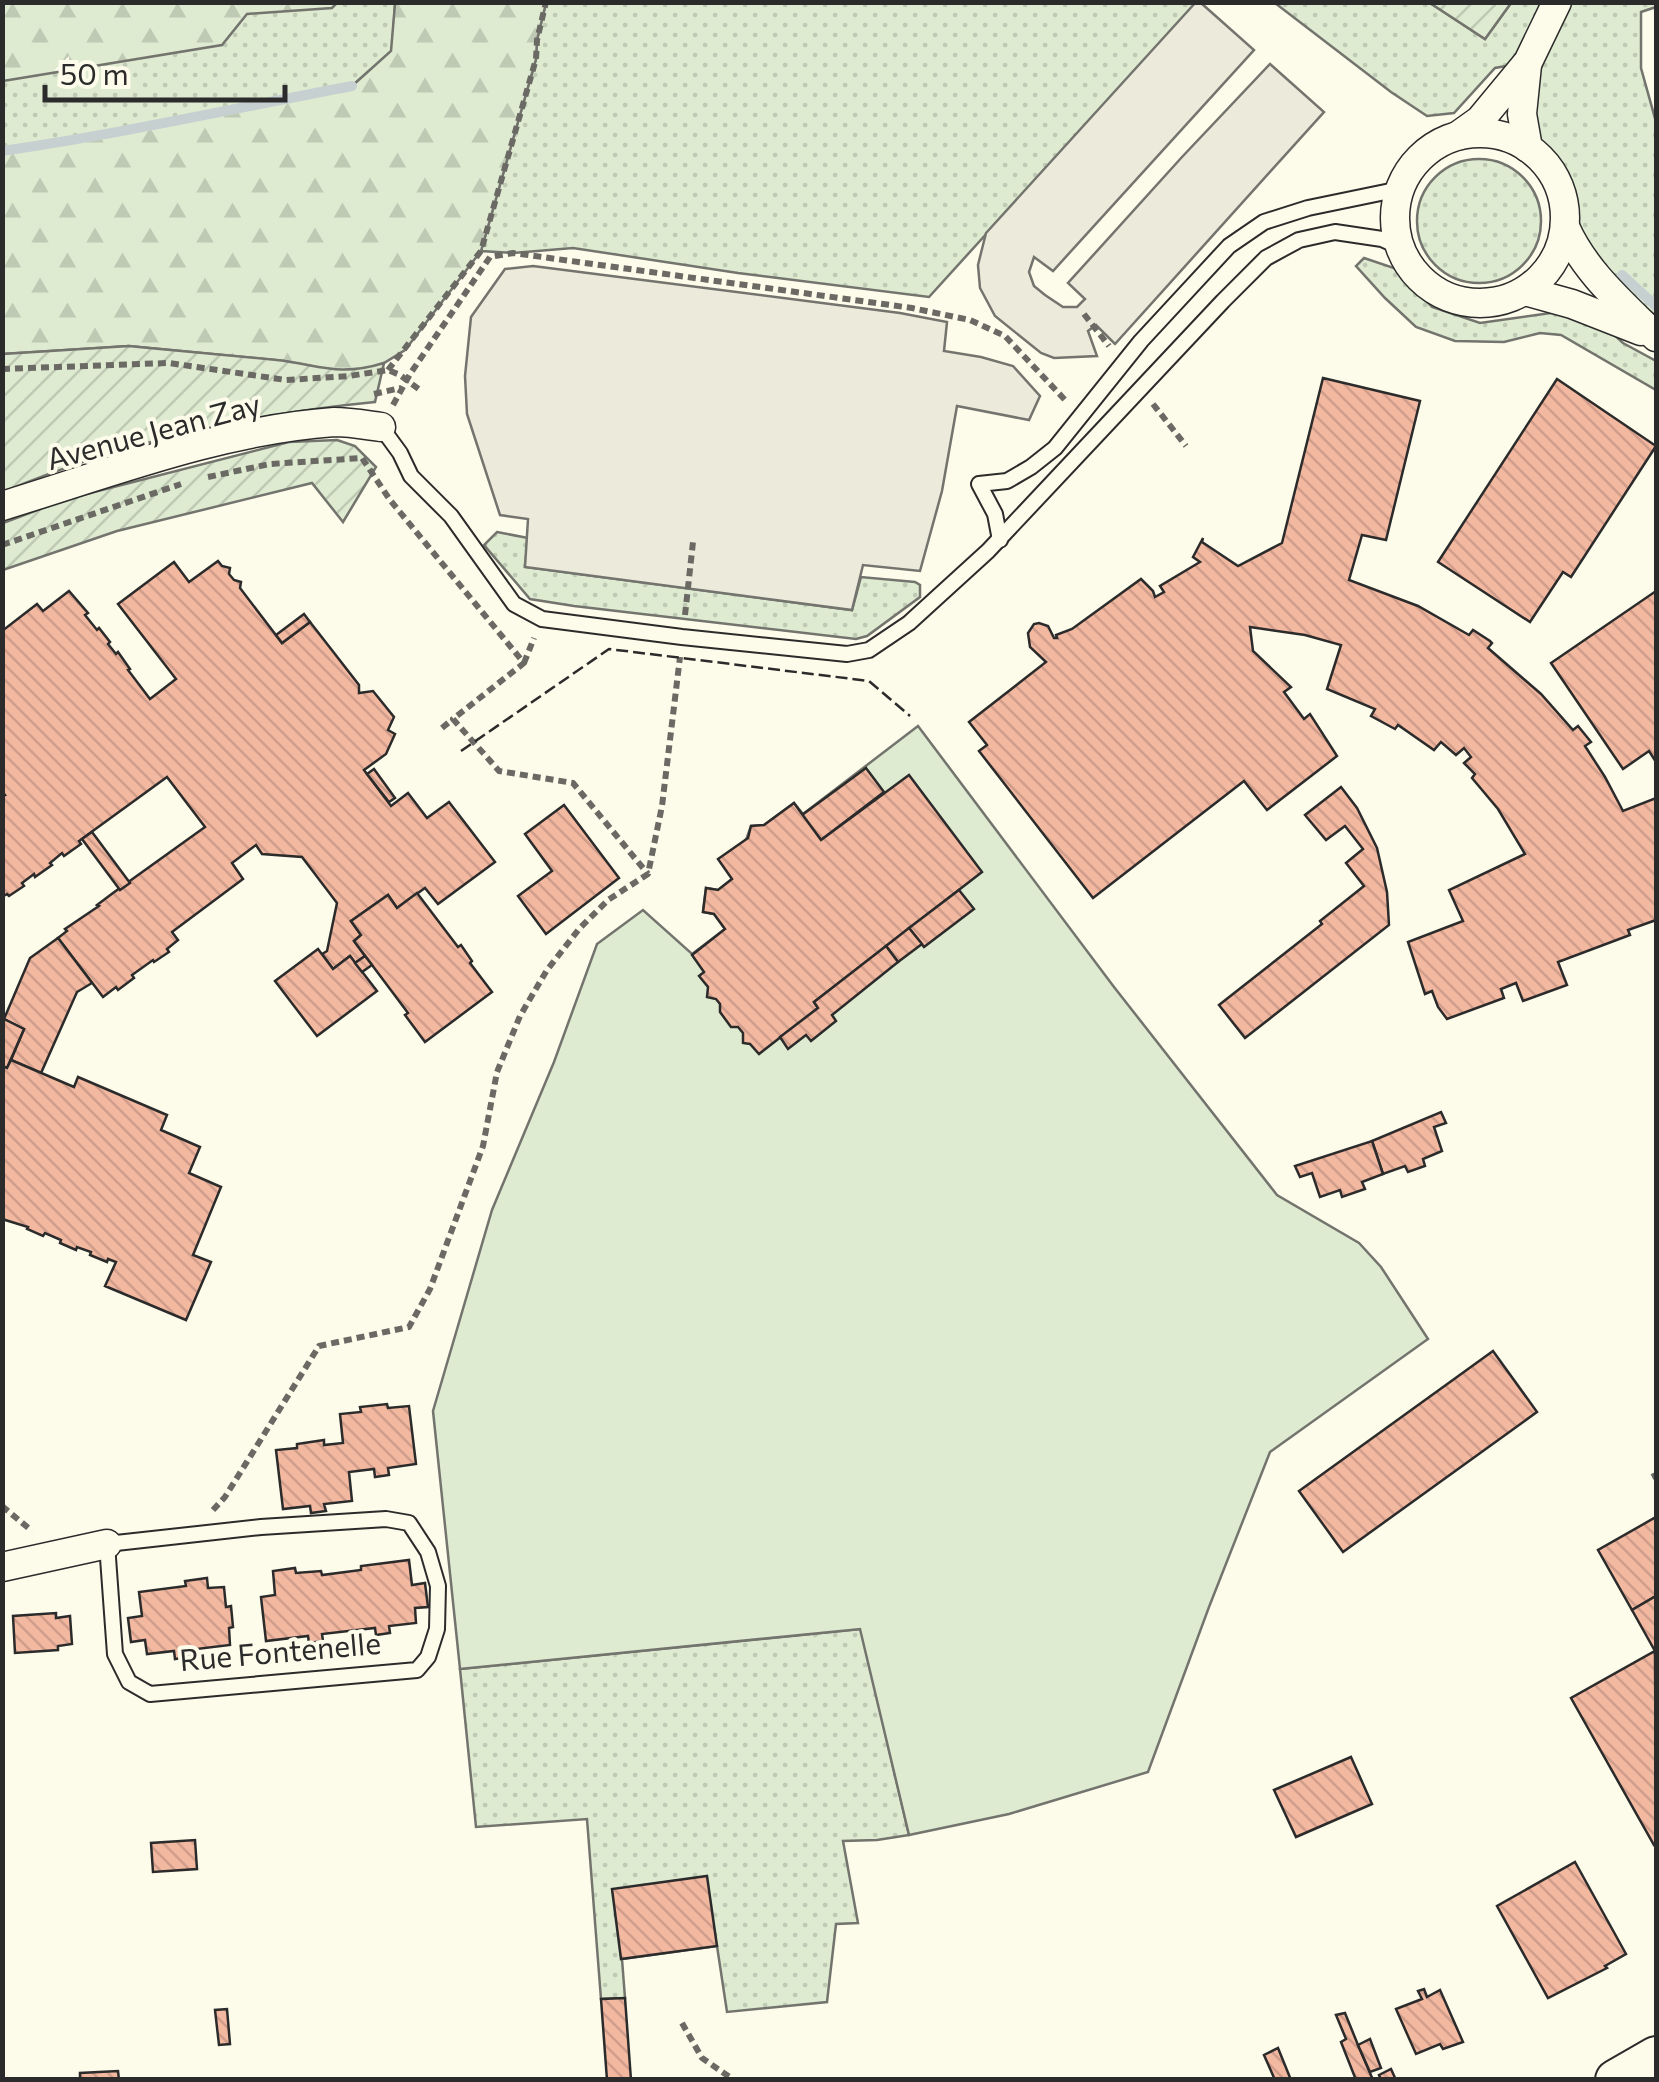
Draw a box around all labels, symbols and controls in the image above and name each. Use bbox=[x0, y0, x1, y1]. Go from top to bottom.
scale bar bbox=[45, 40, 285, 102]
text: 50 m bbox=[60, 54, 129, 91]
street label: Avenue Jean Zay bbox=[42, 384, 264, 476]
street label: Rue Fontenelle bbox=[178, 1623, 382, 1677]

